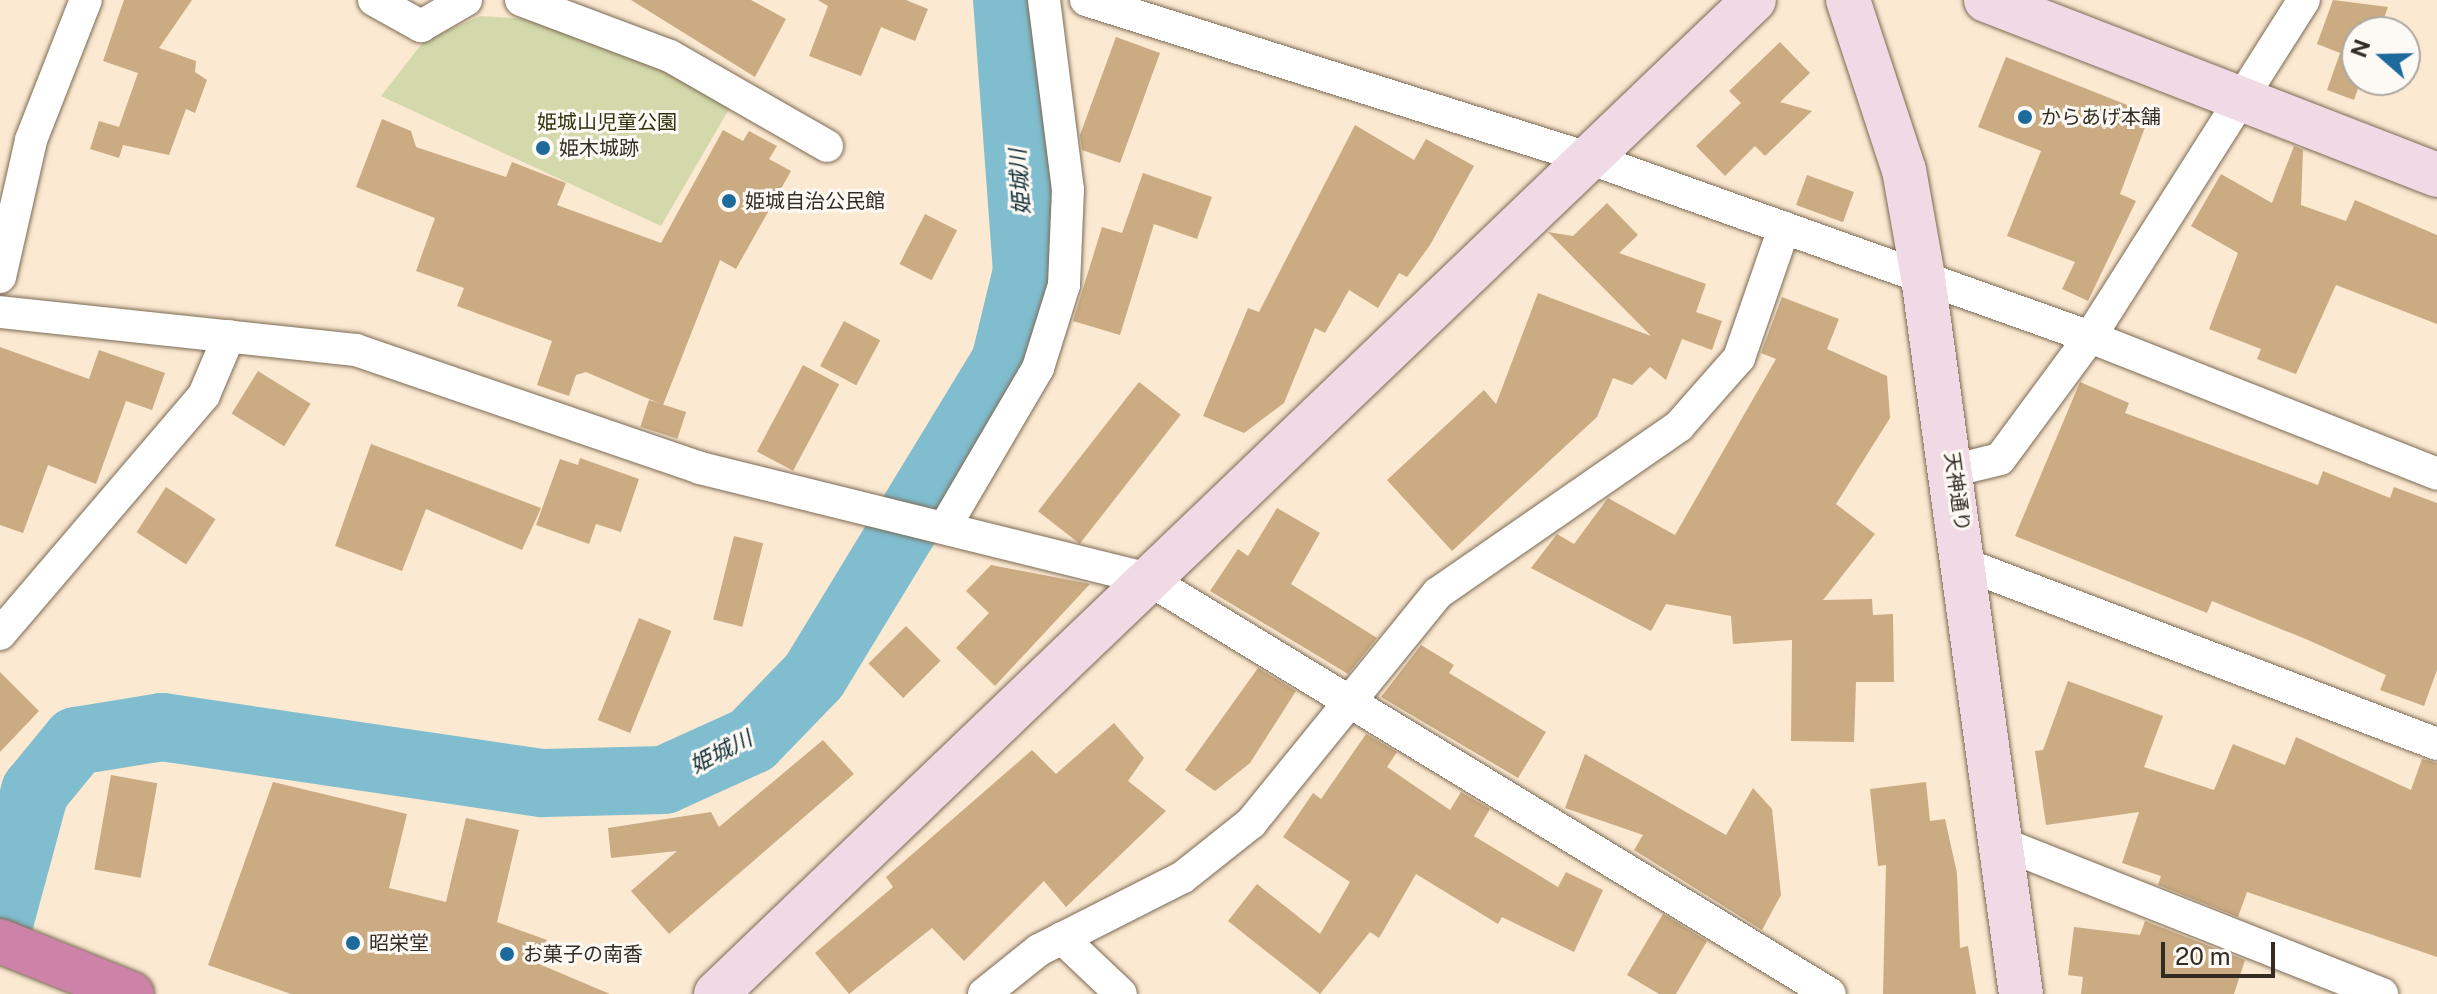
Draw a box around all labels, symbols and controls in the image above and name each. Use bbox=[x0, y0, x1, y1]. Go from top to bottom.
north arrow bbox=[2341, 16, 2421, 96]
text: N bbox=[2345, 36, 2375, 61]
place label: からあげ本舗 bbox=[2041, 105, 2161, 129]
marker: からあげ本舗 bbox=[2016, 108, 2034, 126]
park label: 姫城山児童公園 bbox=[537, 110, 677, 134]
place label: 姫木城跡 bbox=[559, 136, 639, 160]
marker: 姫木城跡 bbox=[534, 139, 552, 157]
water label: 姫城川 bbox=[1005, 148, 1035, 216]
place label: 姫城自治公民館 bbox=[745, 189, 885, 213]
marker: 姫城自治公民館 bbox=[720, 192, 738, 210]
street label: 天神通り bbox=[1940, 451, 1974, 533]
water label: 姫城川 bbox=[686, 725, 756, 779]
scale bar bbox=[2165, 926, 2279, 976]
place label: 昭栄堂 bbox=[369, 931, 429, 955]
marker: 昭栄堂 bbox=[344, 934, 362, 952]
place label: お菓子の南香 bbox=[523, 942, 643, 966]
text: 20 m bbox=[2175, 942, 2231, 970]
marker: お菓子の南香 bbox=[498, 945, 516, 963]

